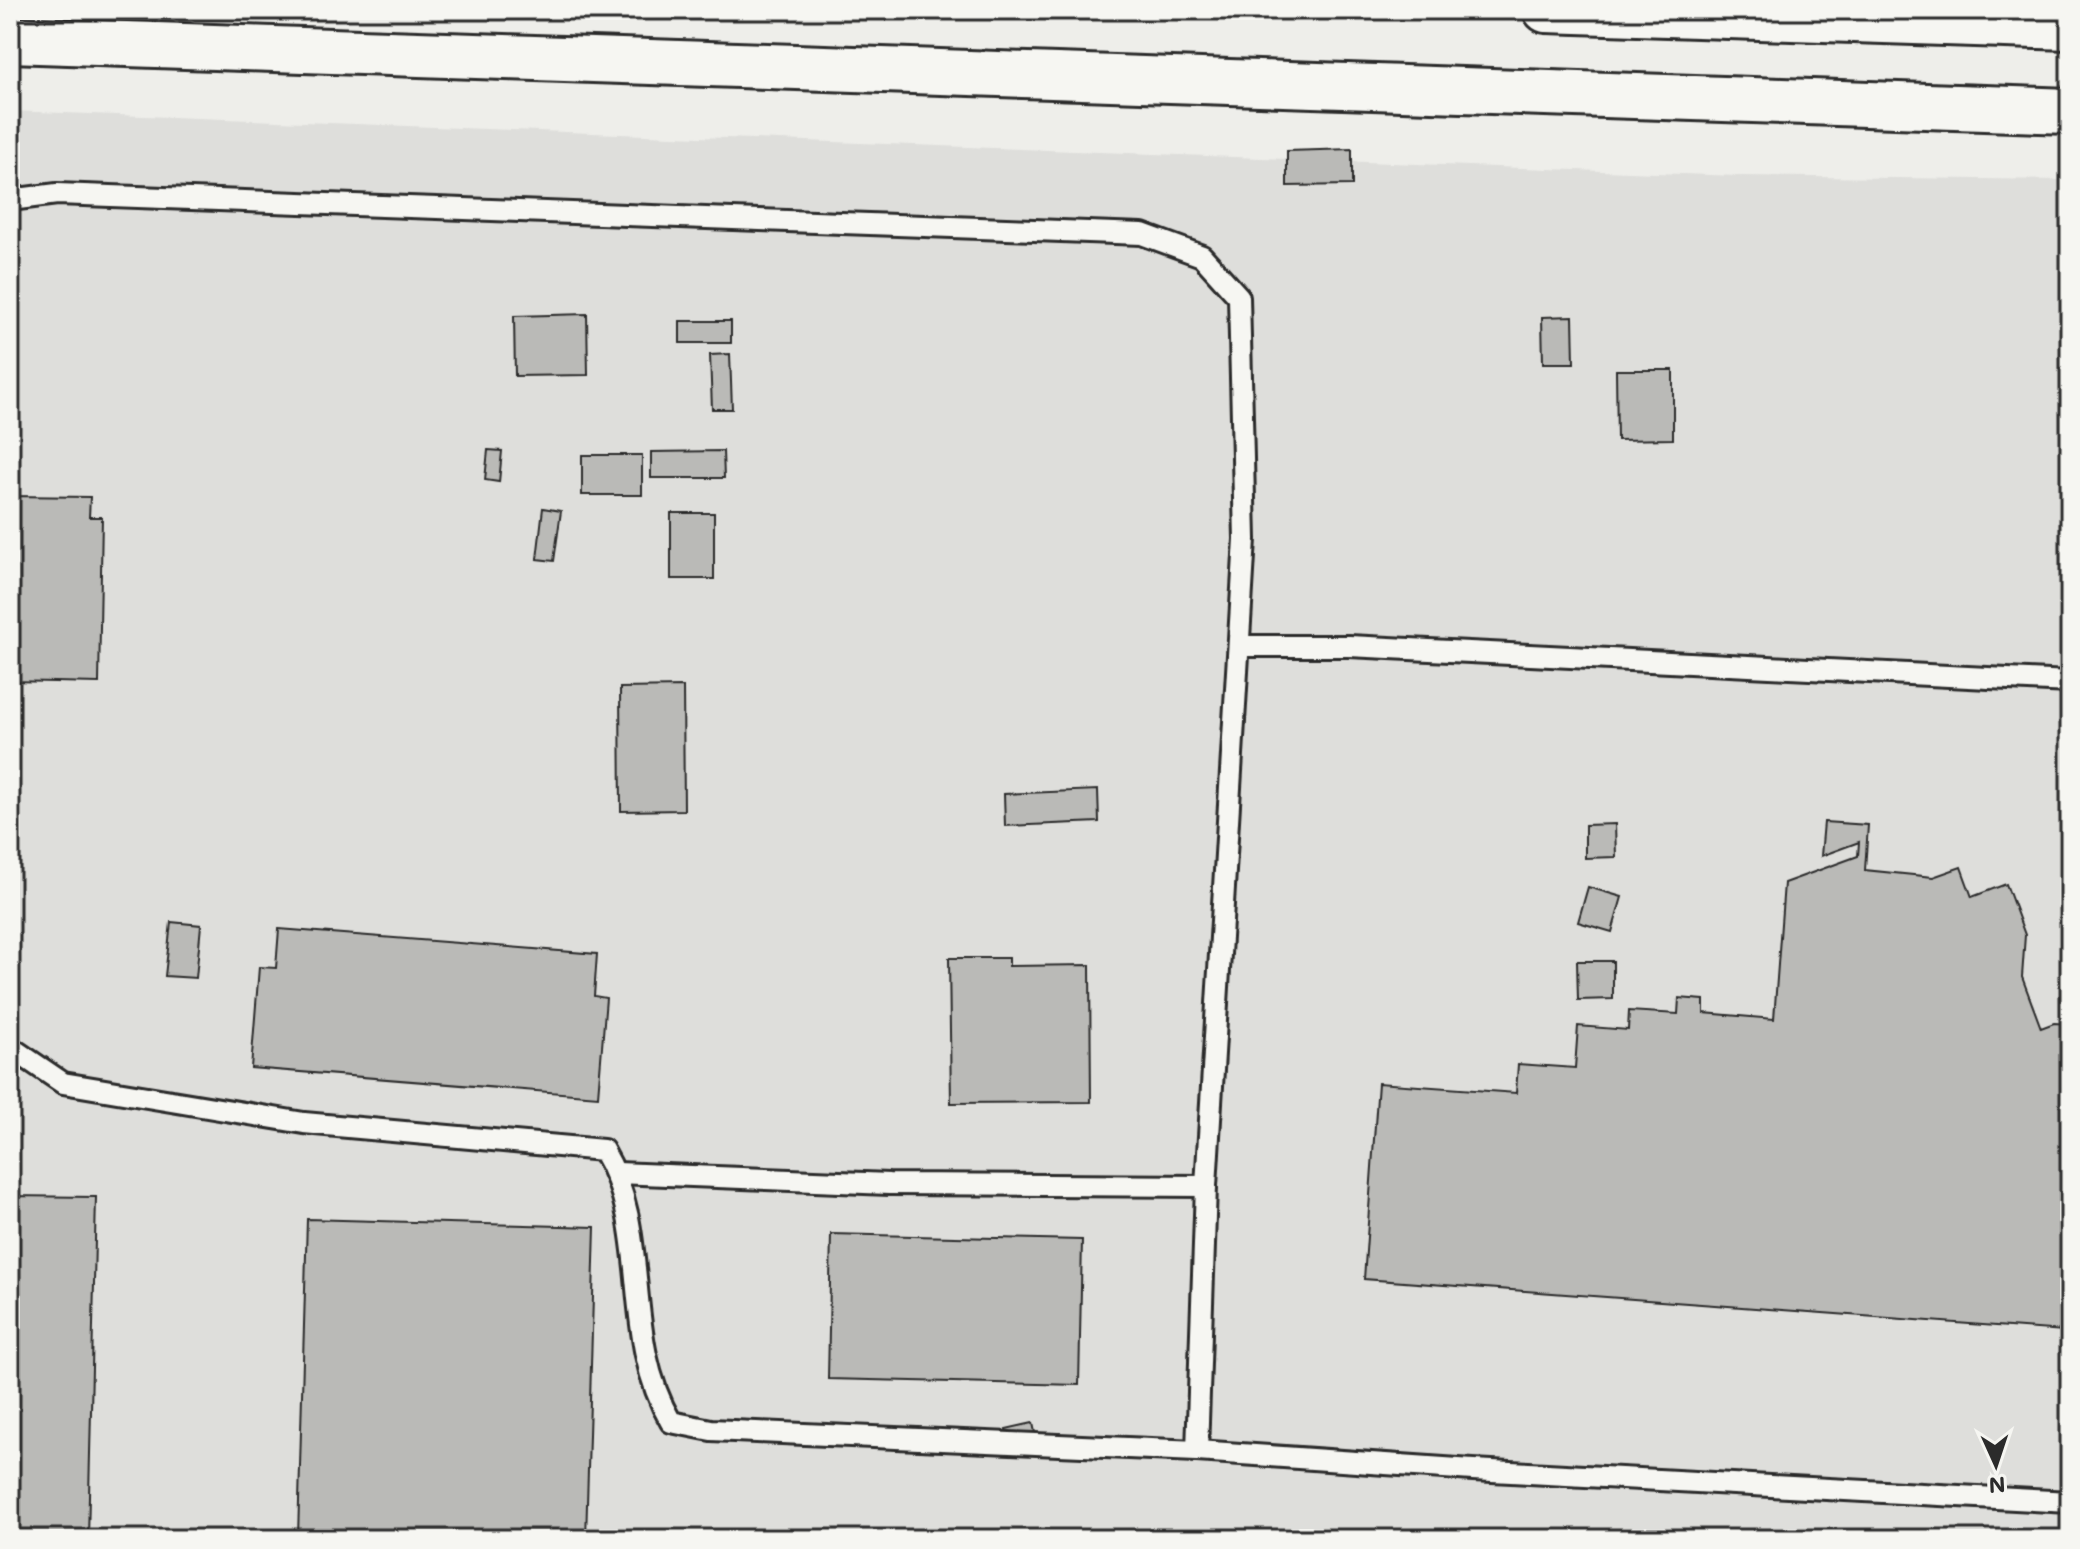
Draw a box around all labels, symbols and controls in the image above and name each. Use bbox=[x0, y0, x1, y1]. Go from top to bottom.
north arrow bbox=[1956, 1425, 2036, 1505]
text: N bbox=[1988, 1471, 2006, 1500]

